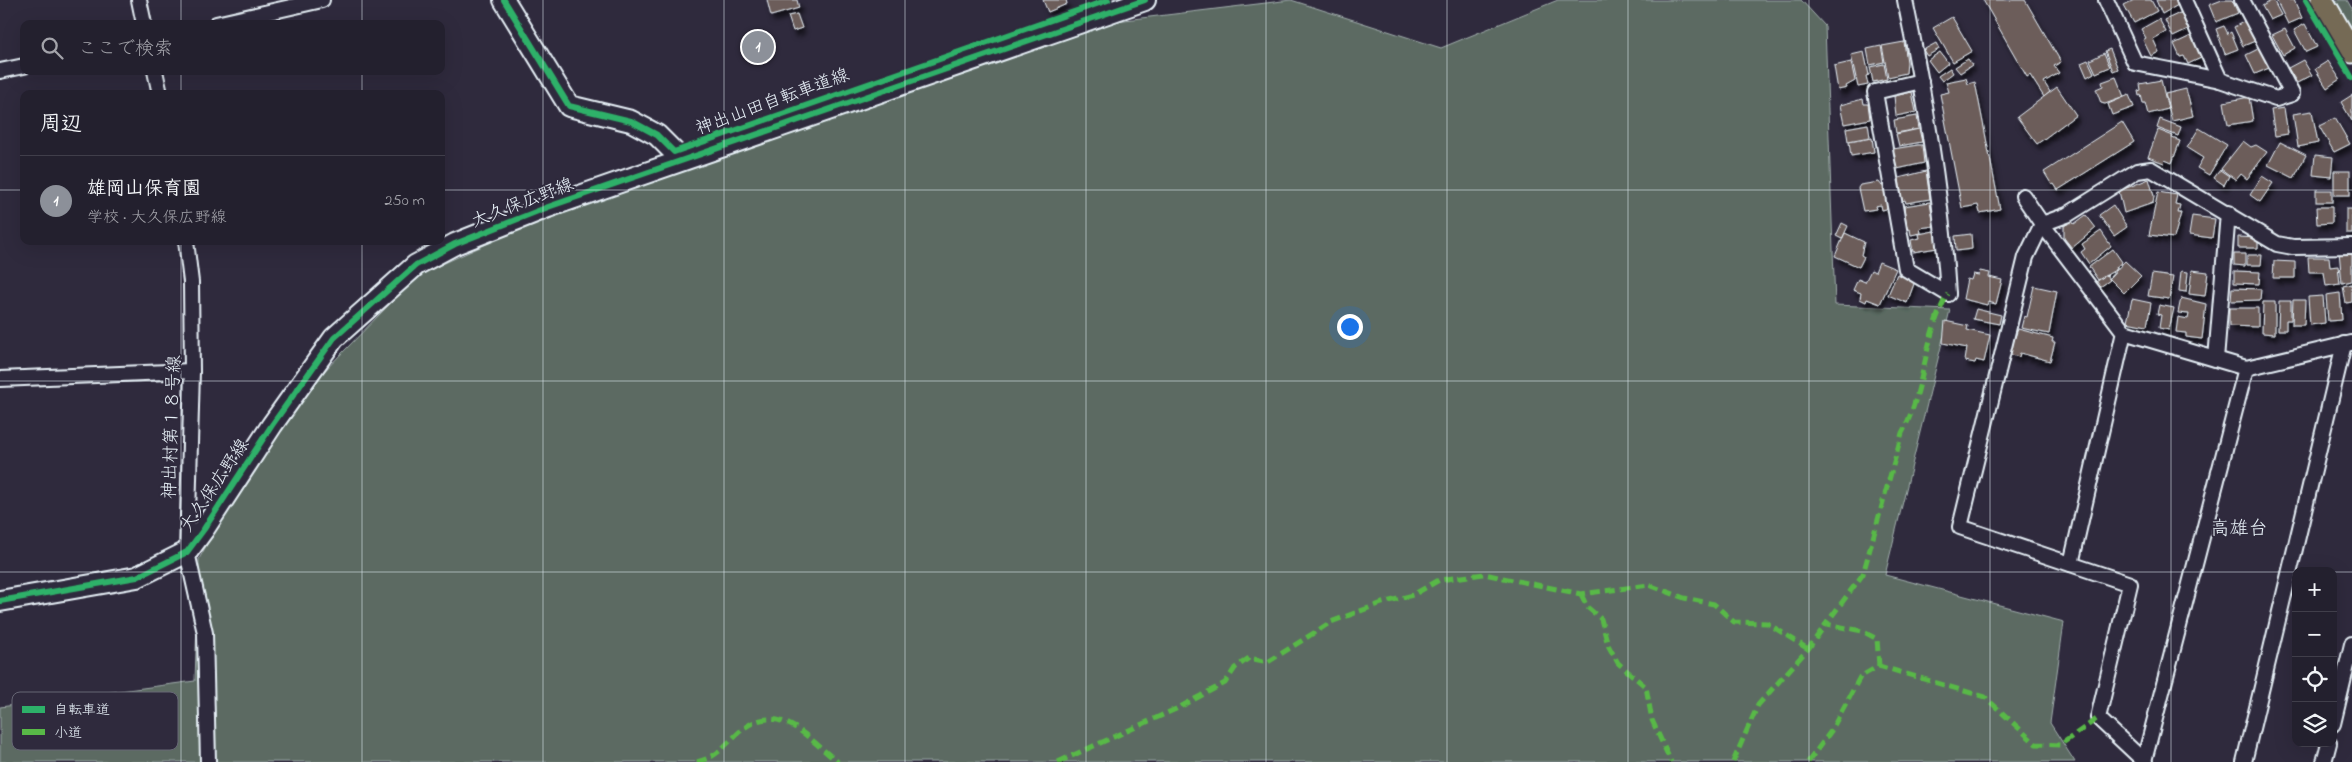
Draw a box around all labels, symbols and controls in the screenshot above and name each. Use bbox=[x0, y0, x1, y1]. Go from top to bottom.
search box bbox=[20, 20, 445, 75]
pin: 1 bbox=[742, 28, 774, 66]
icon: search bbox=[38, 34, 66, 62]
text: ここで検索 bbox=[78, 36, 173, 63]
street label: 神出山田自転車道線 bbox=[692, 63, 853, 143]
text: 周辺 bbox=[40, 110, 82, 140]
street label: 大久保広野線 bbox=[468, 172, 578, 235]
text: 雄岡山保育園 bbox=[87, 176, 201, 203]
text: 1 bbox=[53, 189, 59, 213]
text: 250 m bbox=[385, 189, 425, 213]
text: 学校 · 大久保広野線 bbox=[87, 206, 226, 230]
your location bbox=[1337, 314, 1363, 340]
street label: 神出村第１８号線 bbox=[157, 355, 189, 499]
street label: 大久保広野線 bbox=[175, 434, 257, 538]
district label: 高雄台 bbox=[2210, 516, 2268, 543]
map controls bbox=[2292, 567, 2337, 747]
button: + bbox=[2292, 567, 2337, 612]
button: − bbox=[2292, 612, 2337, 657]
button: locate bbox=[2292, 657, 2337, 702]
legend bbox=[12, 692, 178, 750]
text: 自転車道 bbox=[54, 700, 110, 721]
button: layers bbox=[2292, 702, 2337, 747]
text: 小道 bbox=[54, 723, 82, 744]

